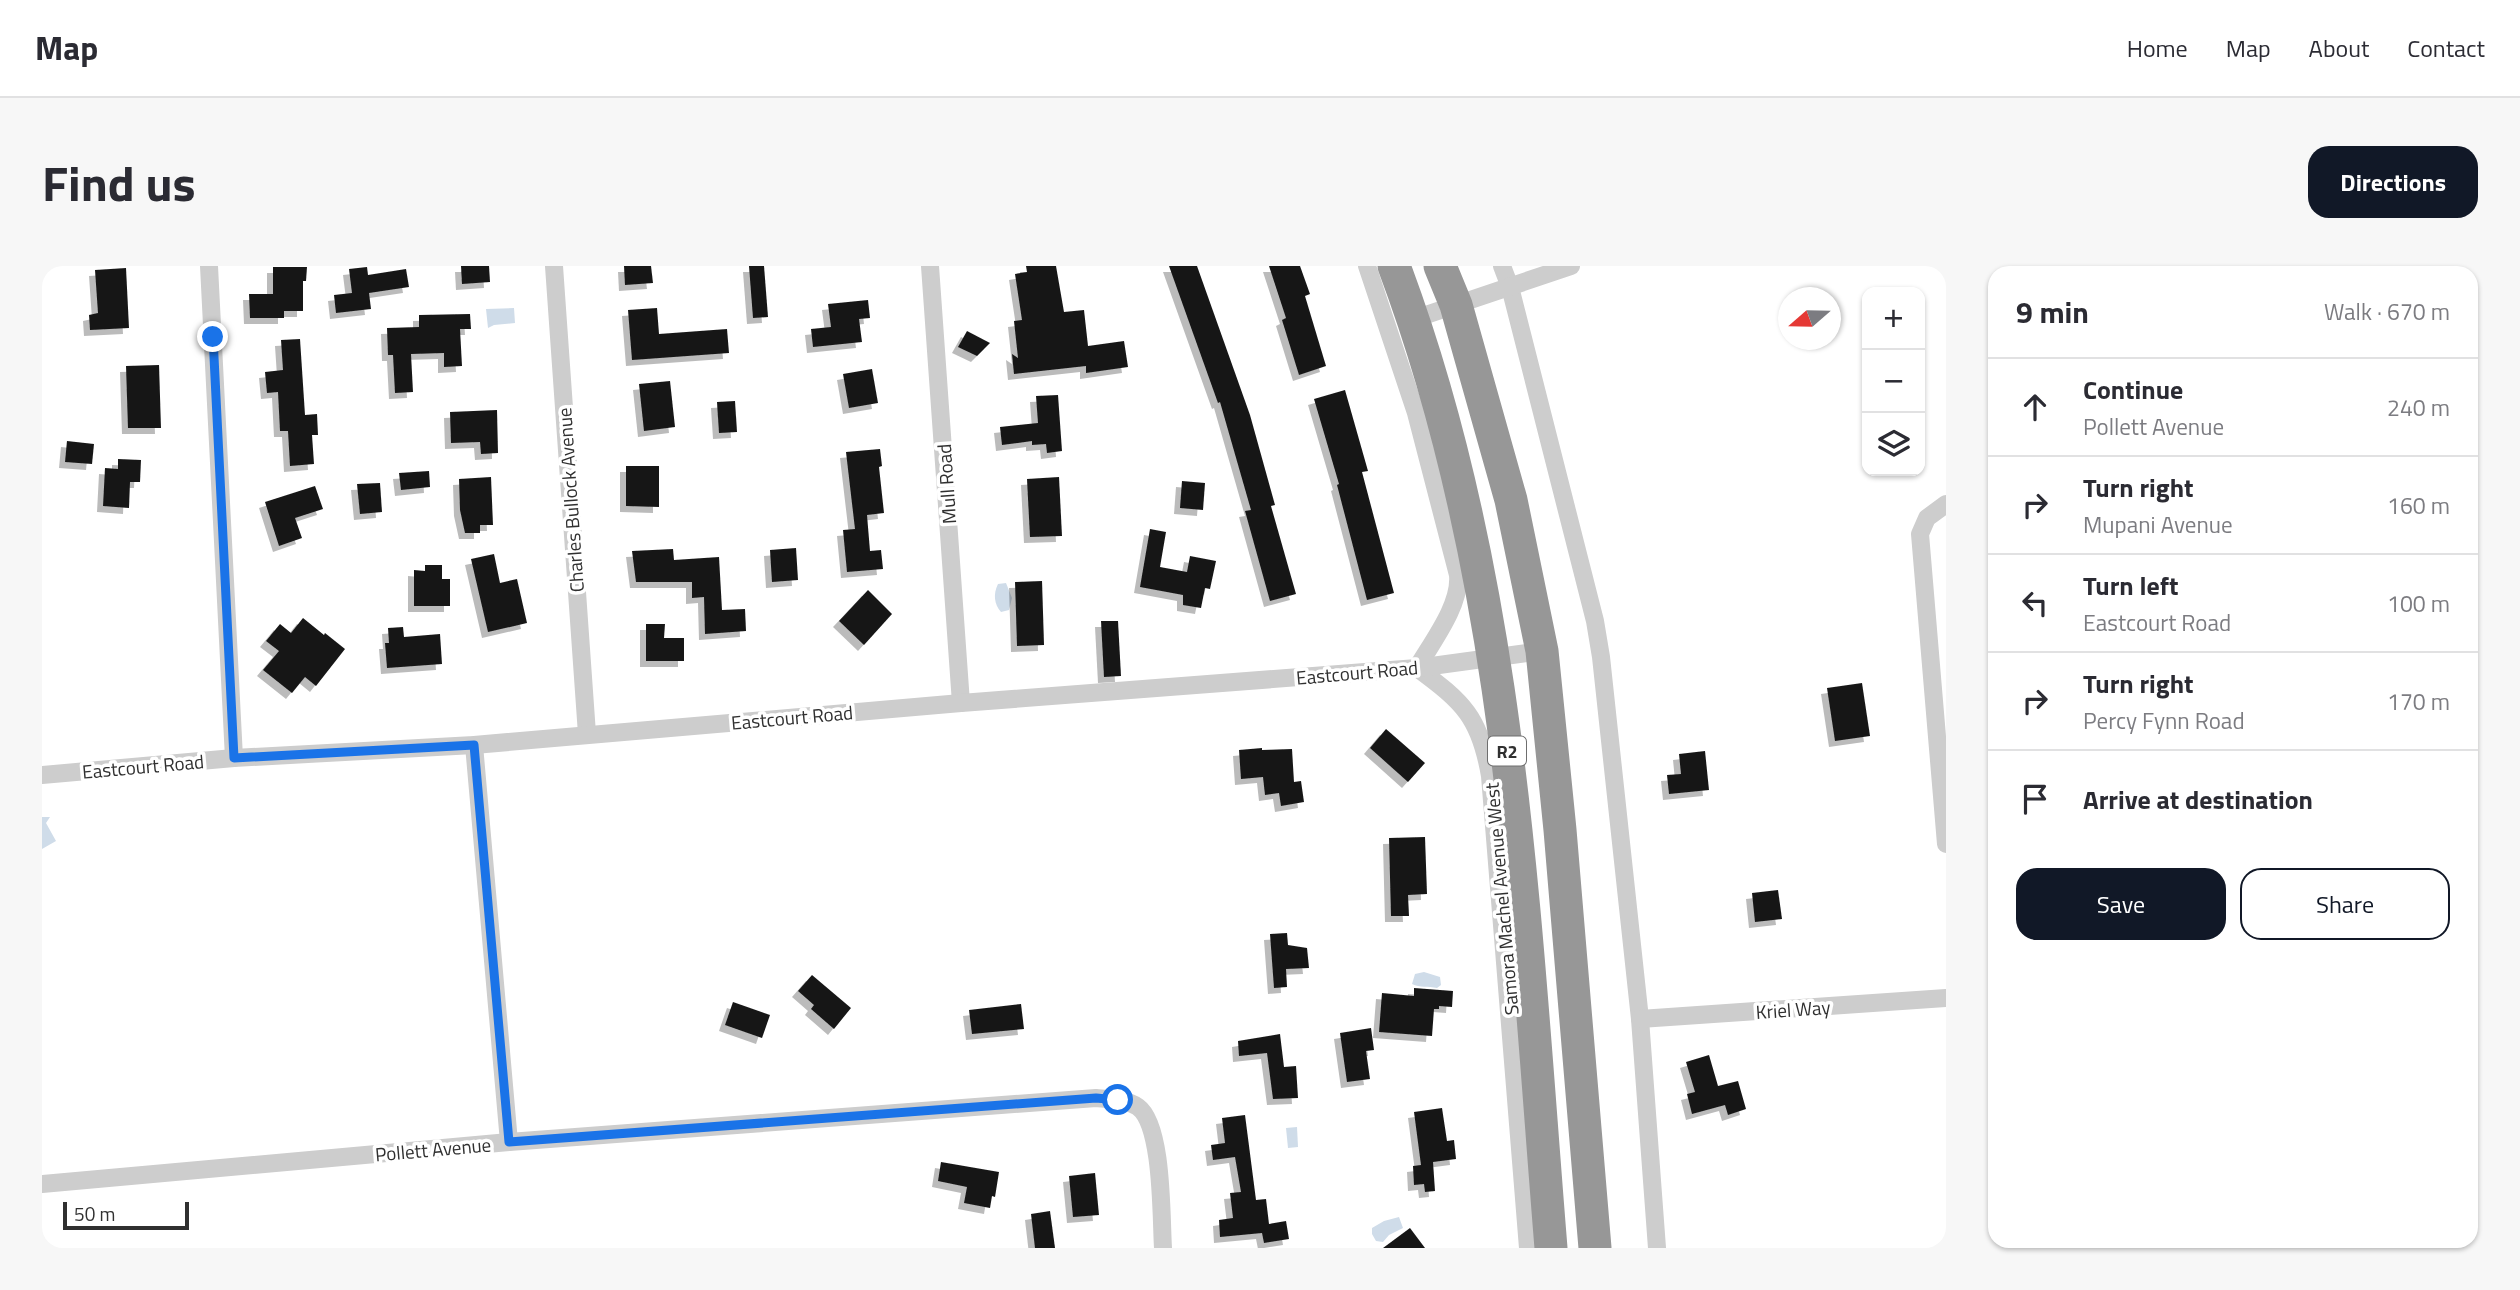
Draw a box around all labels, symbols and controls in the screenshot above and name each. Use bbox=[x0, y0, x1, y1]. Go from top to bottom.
text: Map bbox=[35, 23, 98, 73]
text: Home bbox=[2127, 30, 2188, 66]
text: Map bbox=[2226, 30, 2271, 66]
text: About bbox=[2309, 30, 2369, 66]
text: Contact bbox=[2407, 30, 2485, 66]
text: Find us bbox=[42, 145, 196, 220]
button: Directions bbox=[2308, 146, 2478, 218]
north arrow bbox=[1778, 287, 1841, 350]
map controls bbox=[1862, 287, 1925, 476]
button: + bbox=[1862, 287, 1925, 350]
text: 9 min bbox=[2016, 289, 2089, 335]
text: Walk · 670 m bbox=[2324, 294, 2450, 329]
route end bbox=[197, 321, 228, 352]
button: − bbox=[1862, 350, 1925, 413]
text: Continue bbox=[2083, 370, 2183, 409]
icon: ahead bbox=[2016, 388, 2054, 426]
text: 240 m bbox=[2387, 390, 2450, 425]
street label: Charles Bullock Avenue bbox=[549, 407, 591, 593]
text: Pollett Avenue bbox=[2083, 409, 2224, 444]
button: layers bbox=[1862, 413, 1925, 476]
street label: Mull Road bbox=[929, 443, 963, 525]
text: Turn right bbox=[2083, 468, 2194, 507]
icon: right bbox=[2016, 486, 2054, 524]
text: 160 m bbox=[2387, 488, 2450, 523]
text: Mupani Avenue bbox=[2083, 507, 2233, 542]
text: Turn left bbox=[2083, 566, 2178, 605]
icon: left bbox=[2016, 584, 2054, 622]
text: 100 m bbox=[2387, 586, 2450, 621]
text: Eastcourt Road bbox=[2083, 605, 2231, 640]
street label: Eastcourt Road bbox=[1295, 652, 1419, 692]
text: Turn right bbox=[2083, 664, 2194, 703]
icon: right bbox=[2016, 682, 2054, 720]
text: 170 m bbox=[2387, 684, 2450, 719]
street label: Eastcourt Road bbox=[730, 697, 854, 737]
text: Percy Fynn Road bbox=[2083, 703, 2245, 738]
road number: R2 bbox=[1488, 737, 1526, 766]
street label: Eastcourt Road bbox=[81, 746, 205, 786]
icon: arrive bbox=[2016, 780, 2054, 818]
text: Arrive at destination bbox=[2083, 780, 2313, 819]
street label: Samora Machel Avenue West bbox=[1476, 781, 1526, 1016]
button: Save bbox=[2016, 868, 2226, 940]
button: Share bbox=[2240, 868, 2450, 940]
street label: Kriel Way bbox=[1755, 992, 1831, 1026]
route start bbox=[1102, 1084, 1133, 1115]
street label: Pollett Avenue bbox=[374, 1129, 492, 1169]
scale bar bbox=[63, 1199, 189, 1231]
text: 50 m bbox=[74, 1199, 115, 1228]

